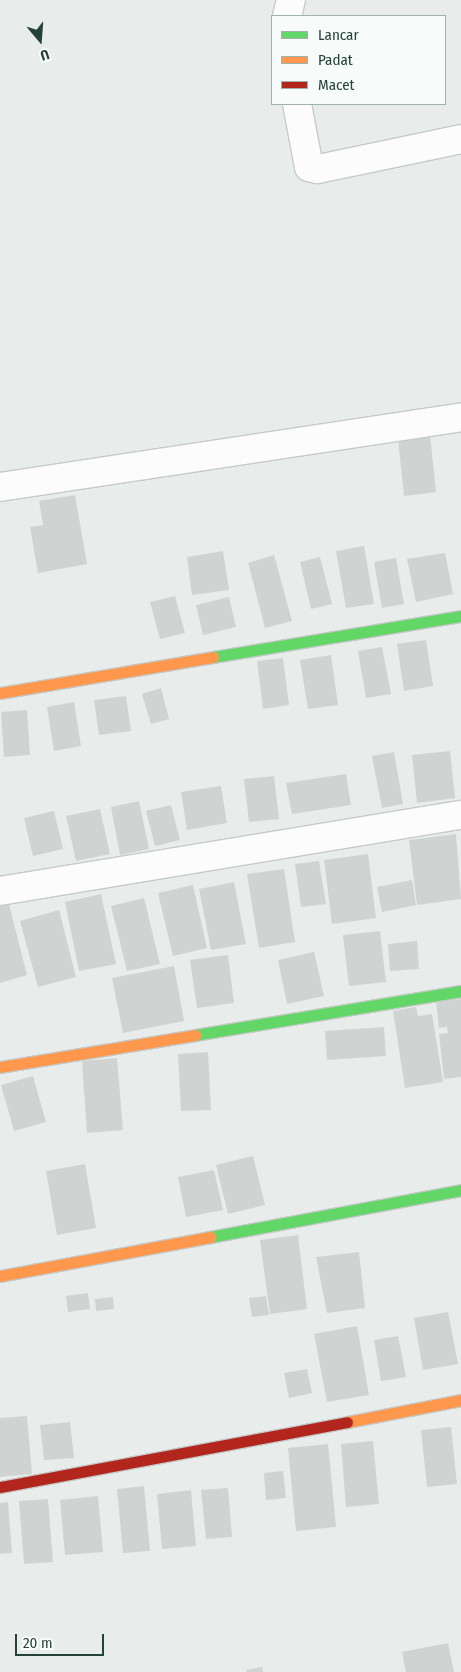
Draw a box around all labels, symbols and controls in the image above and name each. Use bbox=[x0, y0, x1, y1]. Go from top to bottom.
north arrow bbox=[15, 15, 65, 65]
legend bbox=[271, 15, 446, 105]
text: Lancar bbox=[318, 26, 359, 44]
text: U bbox=[38, 45, 51, 64]
text: Padat bbox=[318, 51, 353, 69]
text: Macet bbox=[318, 76, 354, 94]
scale bar bbox=[18, 1624, 106, 1656]
text: 20 m bbox=[23, 1634, 53, 1652]

